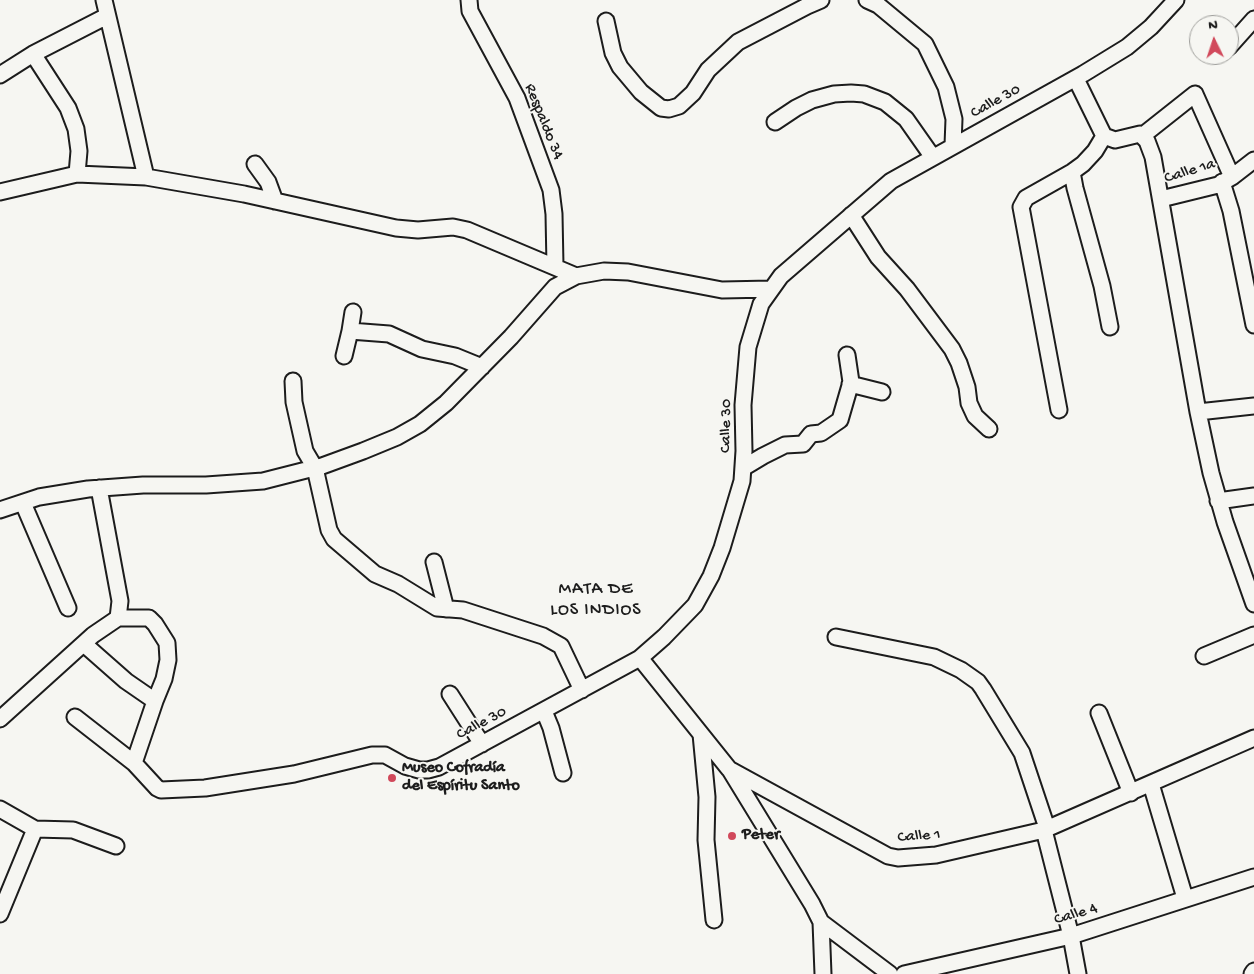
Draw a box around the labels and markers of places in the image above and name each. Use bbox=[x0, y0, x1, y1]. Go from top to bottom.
place label: Museo Cofradía del Espíritu Santo bbox=[402, 759, 520, 797]
marker: Museo Cofradía del Espíritu Santo bbox=[386, 772, 398, 784]
place label: Peter bbox=[742, 826, 780, 846]
marker: Peter bbox=[726, 830, 738, 842]

